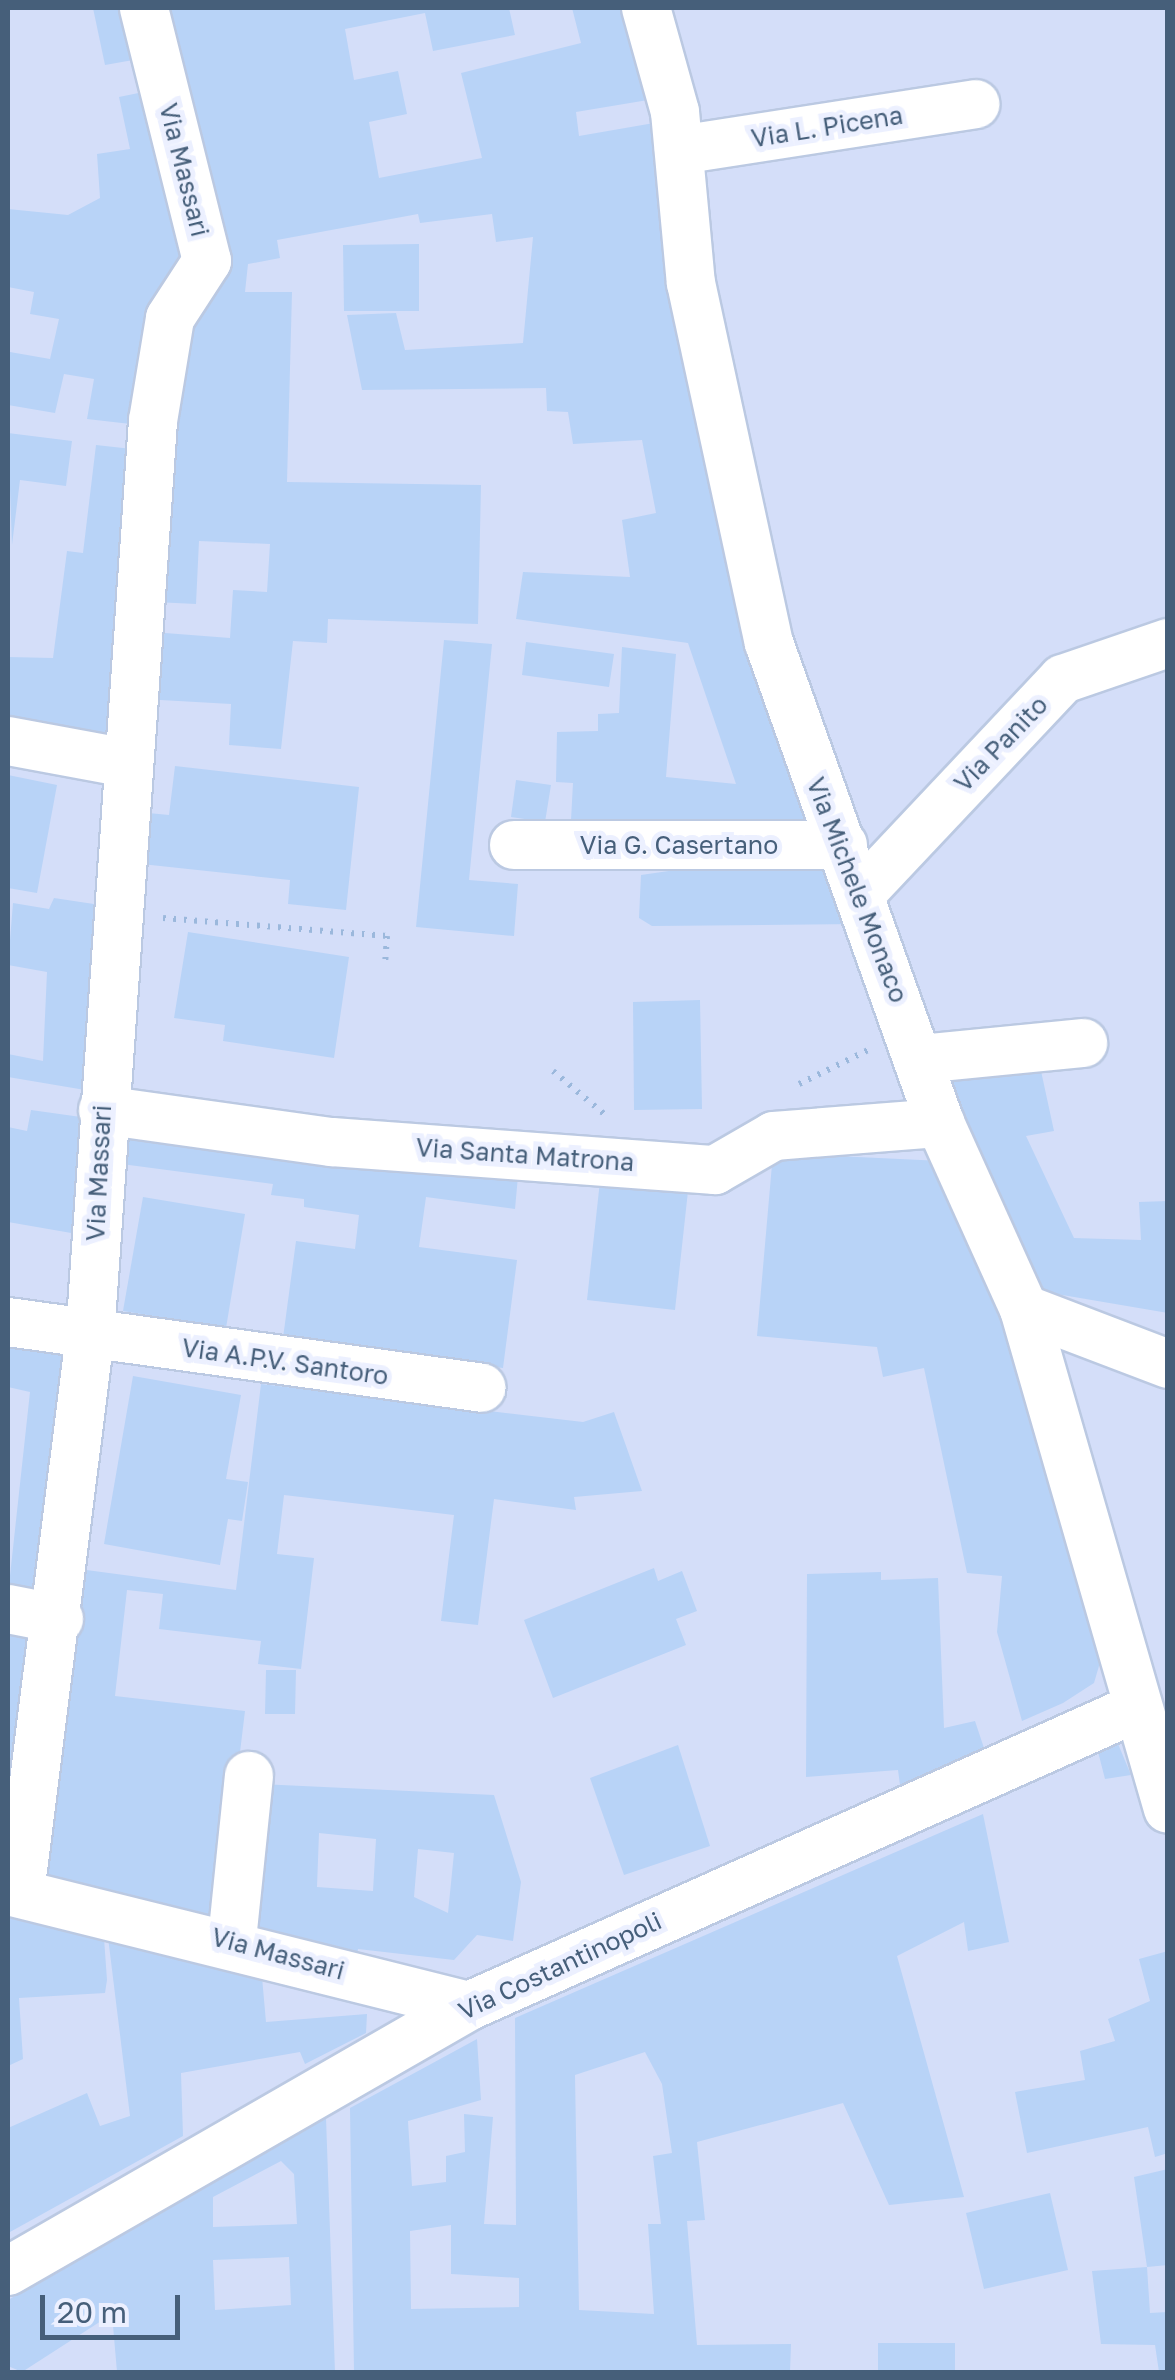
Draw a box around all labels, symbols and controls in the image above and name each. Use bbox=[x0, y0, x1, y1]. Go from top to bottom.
street label: Via Massari bbox=[153, 100, 215, 240]
street label: Via L. Picena bbox=[749, 100, 905, 154]
street label: Via Panito bbox=[948, 690, 1054, 798]
street label: Via Michele Monaco bbox=[800, 773, 914, 1007]
street label: Via G. Casertano bbox=[580, 830, 778, 860]
street label: Via Massari bbox=[80, 1104, 118, 1242]
street label: Via Santa Matrona bbox=[415, 1132, 635, 1178]
street label: Via A.P.V. Santoro bbox=[180, 1333, 390, 1391]
street label: Via Costantinopoli bbox=[454, 1906, 666, 2026]
street label: Via Massari bbox=[208, 1922, 348, 1986]
scale bar bbox=[45, 2275, 185, 2337]
text: 20 m bbox=[57, 2294, 127, 2330]

